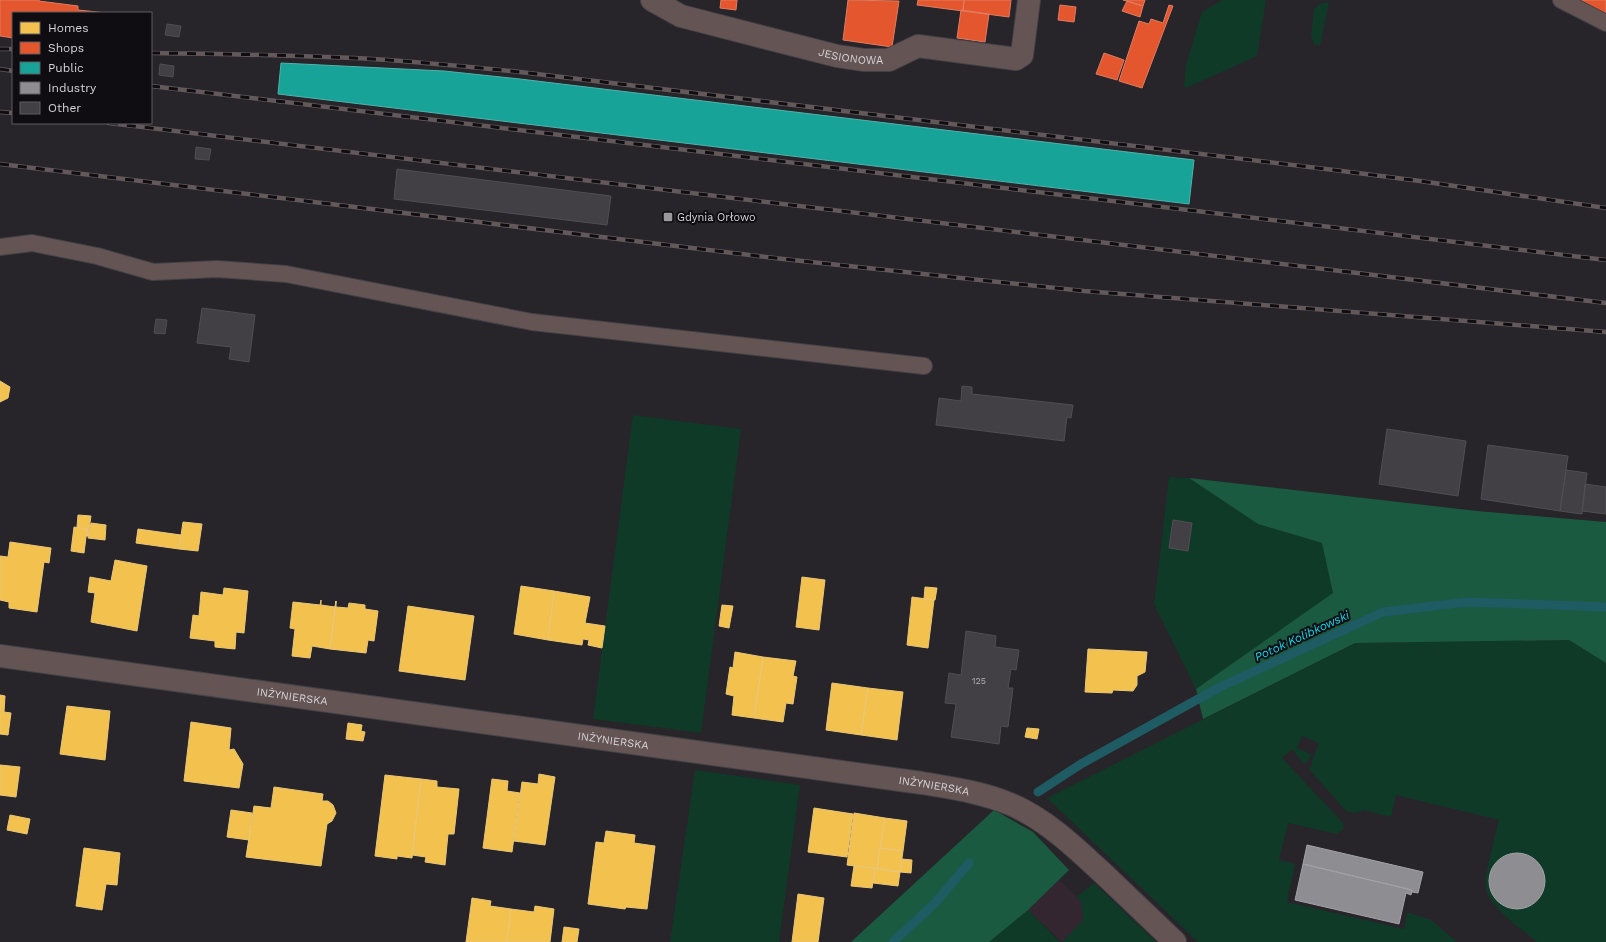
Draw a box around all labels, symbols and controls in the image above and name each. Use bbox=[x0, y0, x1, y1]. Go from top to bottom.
legend bbox=[12, 12, 152, 124]
text: Homes bbox=[48, 21, 89, 35]
text: Shops bbox=[48, 41, 84, 55]
street label: JESIONOWA bbox=[817, 45, 883, 67]
text: Public bbox=[48, 61, 84, 75]
text: Industry bbox=[48, 81, 97, 95]
text: Other bbox=[48, 101, 81, 115]
marker: Gdynia Orłowo bbox=[662, 211, 674, 223]
place label: Gdynia Orłowo bbox=[677, 211, 756, 224]
water label: Potok Kolibkowski bbox=[1252, 608, 1352, 664]
house number: 125 bbox=[972, 676, 986, 686]
street label: INŻYNIERSKA bbox=[256, 685, 329, 708]
street label: INŻYNIERSKA bbox=[577, 730, 649, 752]
street label: INŻYNIERSKA bbox=[898, 774, 971, 798]

